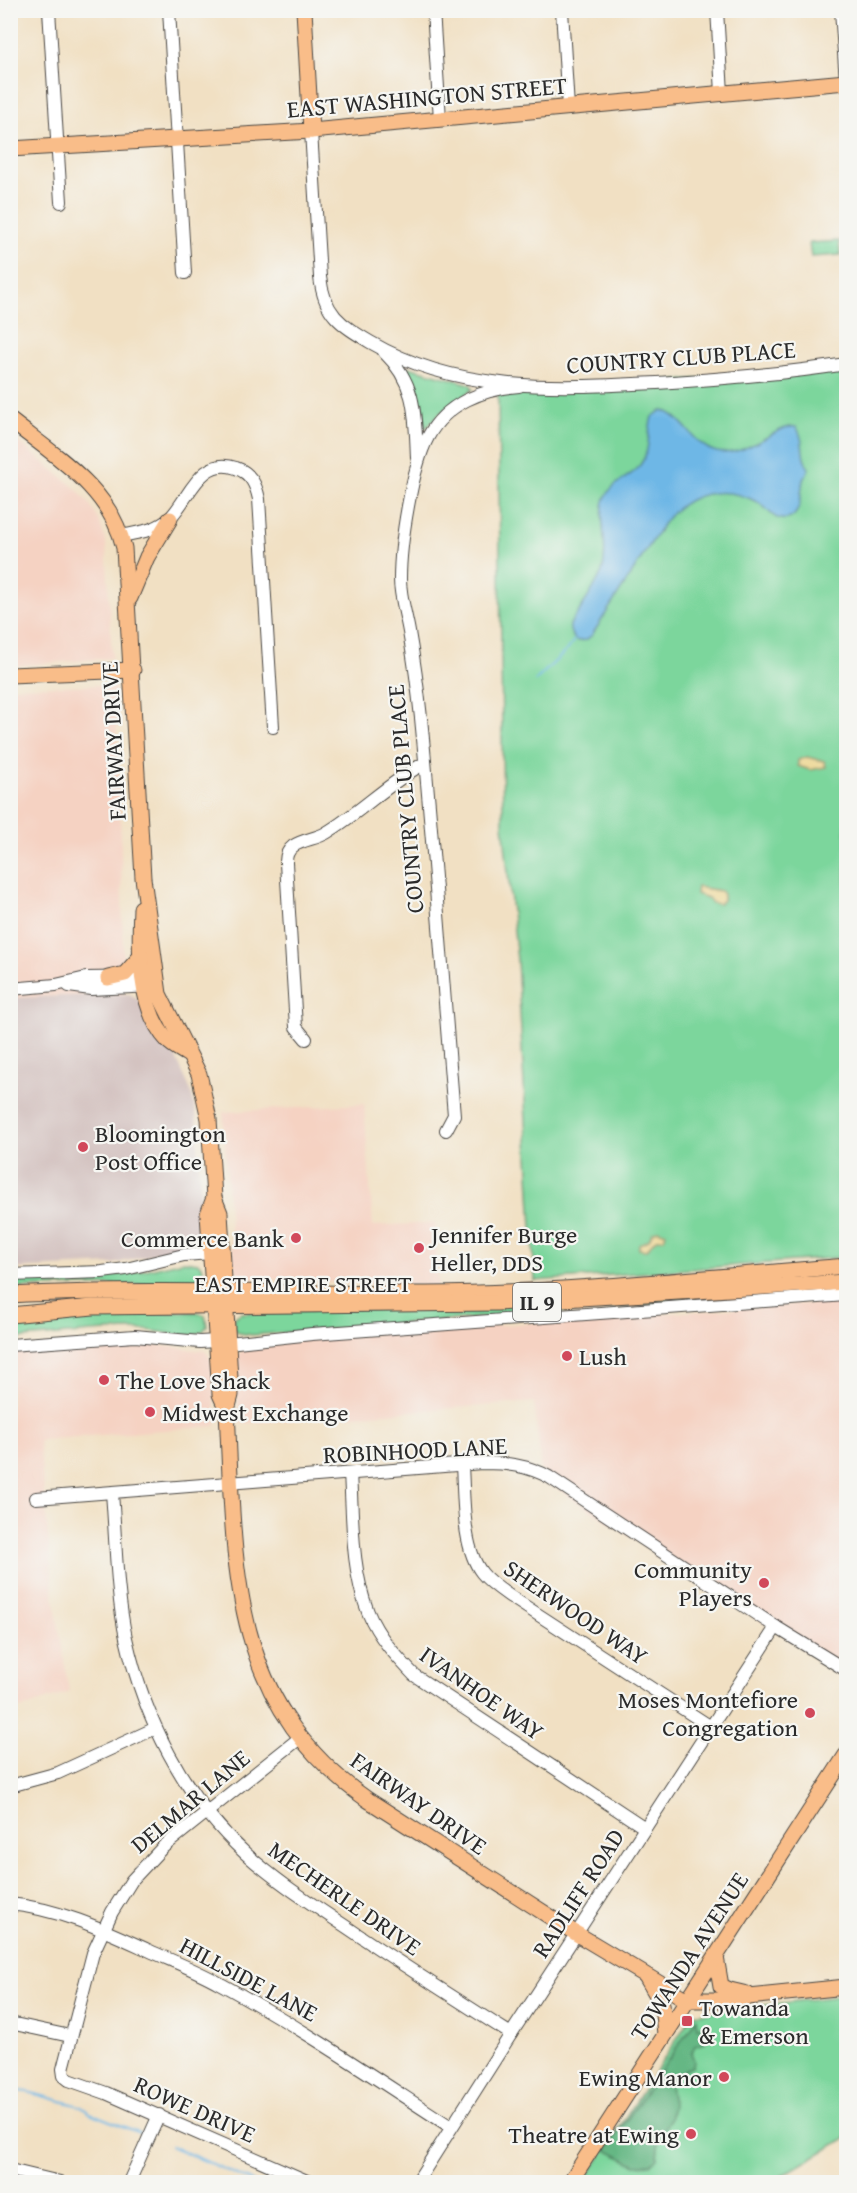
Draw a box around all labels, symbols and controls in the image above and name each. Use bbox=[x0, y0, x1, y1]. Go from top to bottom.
street label: EAST WASHINGTON STREET bbox=[286, 67, 568, 127]
street label: COUNTRY CLUB PLACE bbox=[565, 332, 797, 382]
street label: FAIRWAY DRIVE bbox=[91, 661, 135, 821]
street label: COUNTRY CLUB PLACE bbox=[378, 683, 432, 915]
place label: Bloomington Post Office bbox=[95, 1116, 226, 1179]
marker: Bloomington Post Office bbox=[76, 1140, 90, 1154]
place label: Jennifer Burge Heller, DDS bbox=[428, 1217, 577, 1280]
place label: Commerce Bank bbox=[121, 1221, 285, 1256]
marker: Commerce Bank bbox=[289, 1231, 303, 1245]
marker: Jennifer Burge Heller, DDS bbox=[412, 1241, 426, 1255]
street label: EAST EMPIRE STREET bbox=[194, 1266, 412, 1301]
road number: IL 9 bbox=[513, 1283, 561, 1321]
place label: Lush bbox=[579, 1339, 627, 1374]
marker: Lush bbox=[560, 1349, 574, 1363]
place label: The Love Shack bbox=[116, 1363, 271, 1398]
marker: The Love Shack bbox=[97, 1373, 111, 1387]
place label: Midwest Exchange bbox=[162, 1395, 348, 1430]
marker: Midwest Exchange bbox=[143, 1405, 157, 1419]
street label: ROBINHOOD LANE bbox=[322, 1428, 508, 1472]
street label: SHERWOOD WAY bbox=[497, 1551, 655, 1673]
place label: Community Players bbox=[634, 1552, 752, 1615]
marker: Community Players bbox=[757, 1576, 771, 1590]
street label: IVANHOE WAY bbox=[413, 1637, 551, 1749]
place label: Moses Montefiore Congregation bbox=[618, 1682, 799, 1745]
marker: Moses Montefiore Congregation bbox=[803, 1706, 817, 1720]
street label: DELMAR LANE bbox=[123, 1741, 257, 1861]
street label: FAIRWAY DRIVE bbox=[344, 1743, 494, 1863]
street label: RADLIFF ROAD bbox=[523, 1822, 633, 1964]
street label: MECHERLE DRIVE bbox=[261, 1832, 429, 1964]
street label: TOWANDA AVENUE bbox=[621, 1865, 757, 2047]
street label: HILLSIDE LANE bbox=[174, 1928, 324, 2030]
place label: Towanda & Emerson bbox=[699, 1990, 809, 2053]
marker: Towanda & Emerson bbox=[680, 2014, 694, 2028]
place label: Ewing Manor bbox=[579, 2060, 712, 2095]
street label: ROWE DRIVE bbox=[129, 2067, 261, 2151]
marker: Ewing Manor bbox=[717, 2070, 731, 2084]
place label: Theatre at Ewing bbox=[508, 2117, 679, 2152]
marker: Theatre at Ewing bbox=[684, 2127, 698, 2141]

